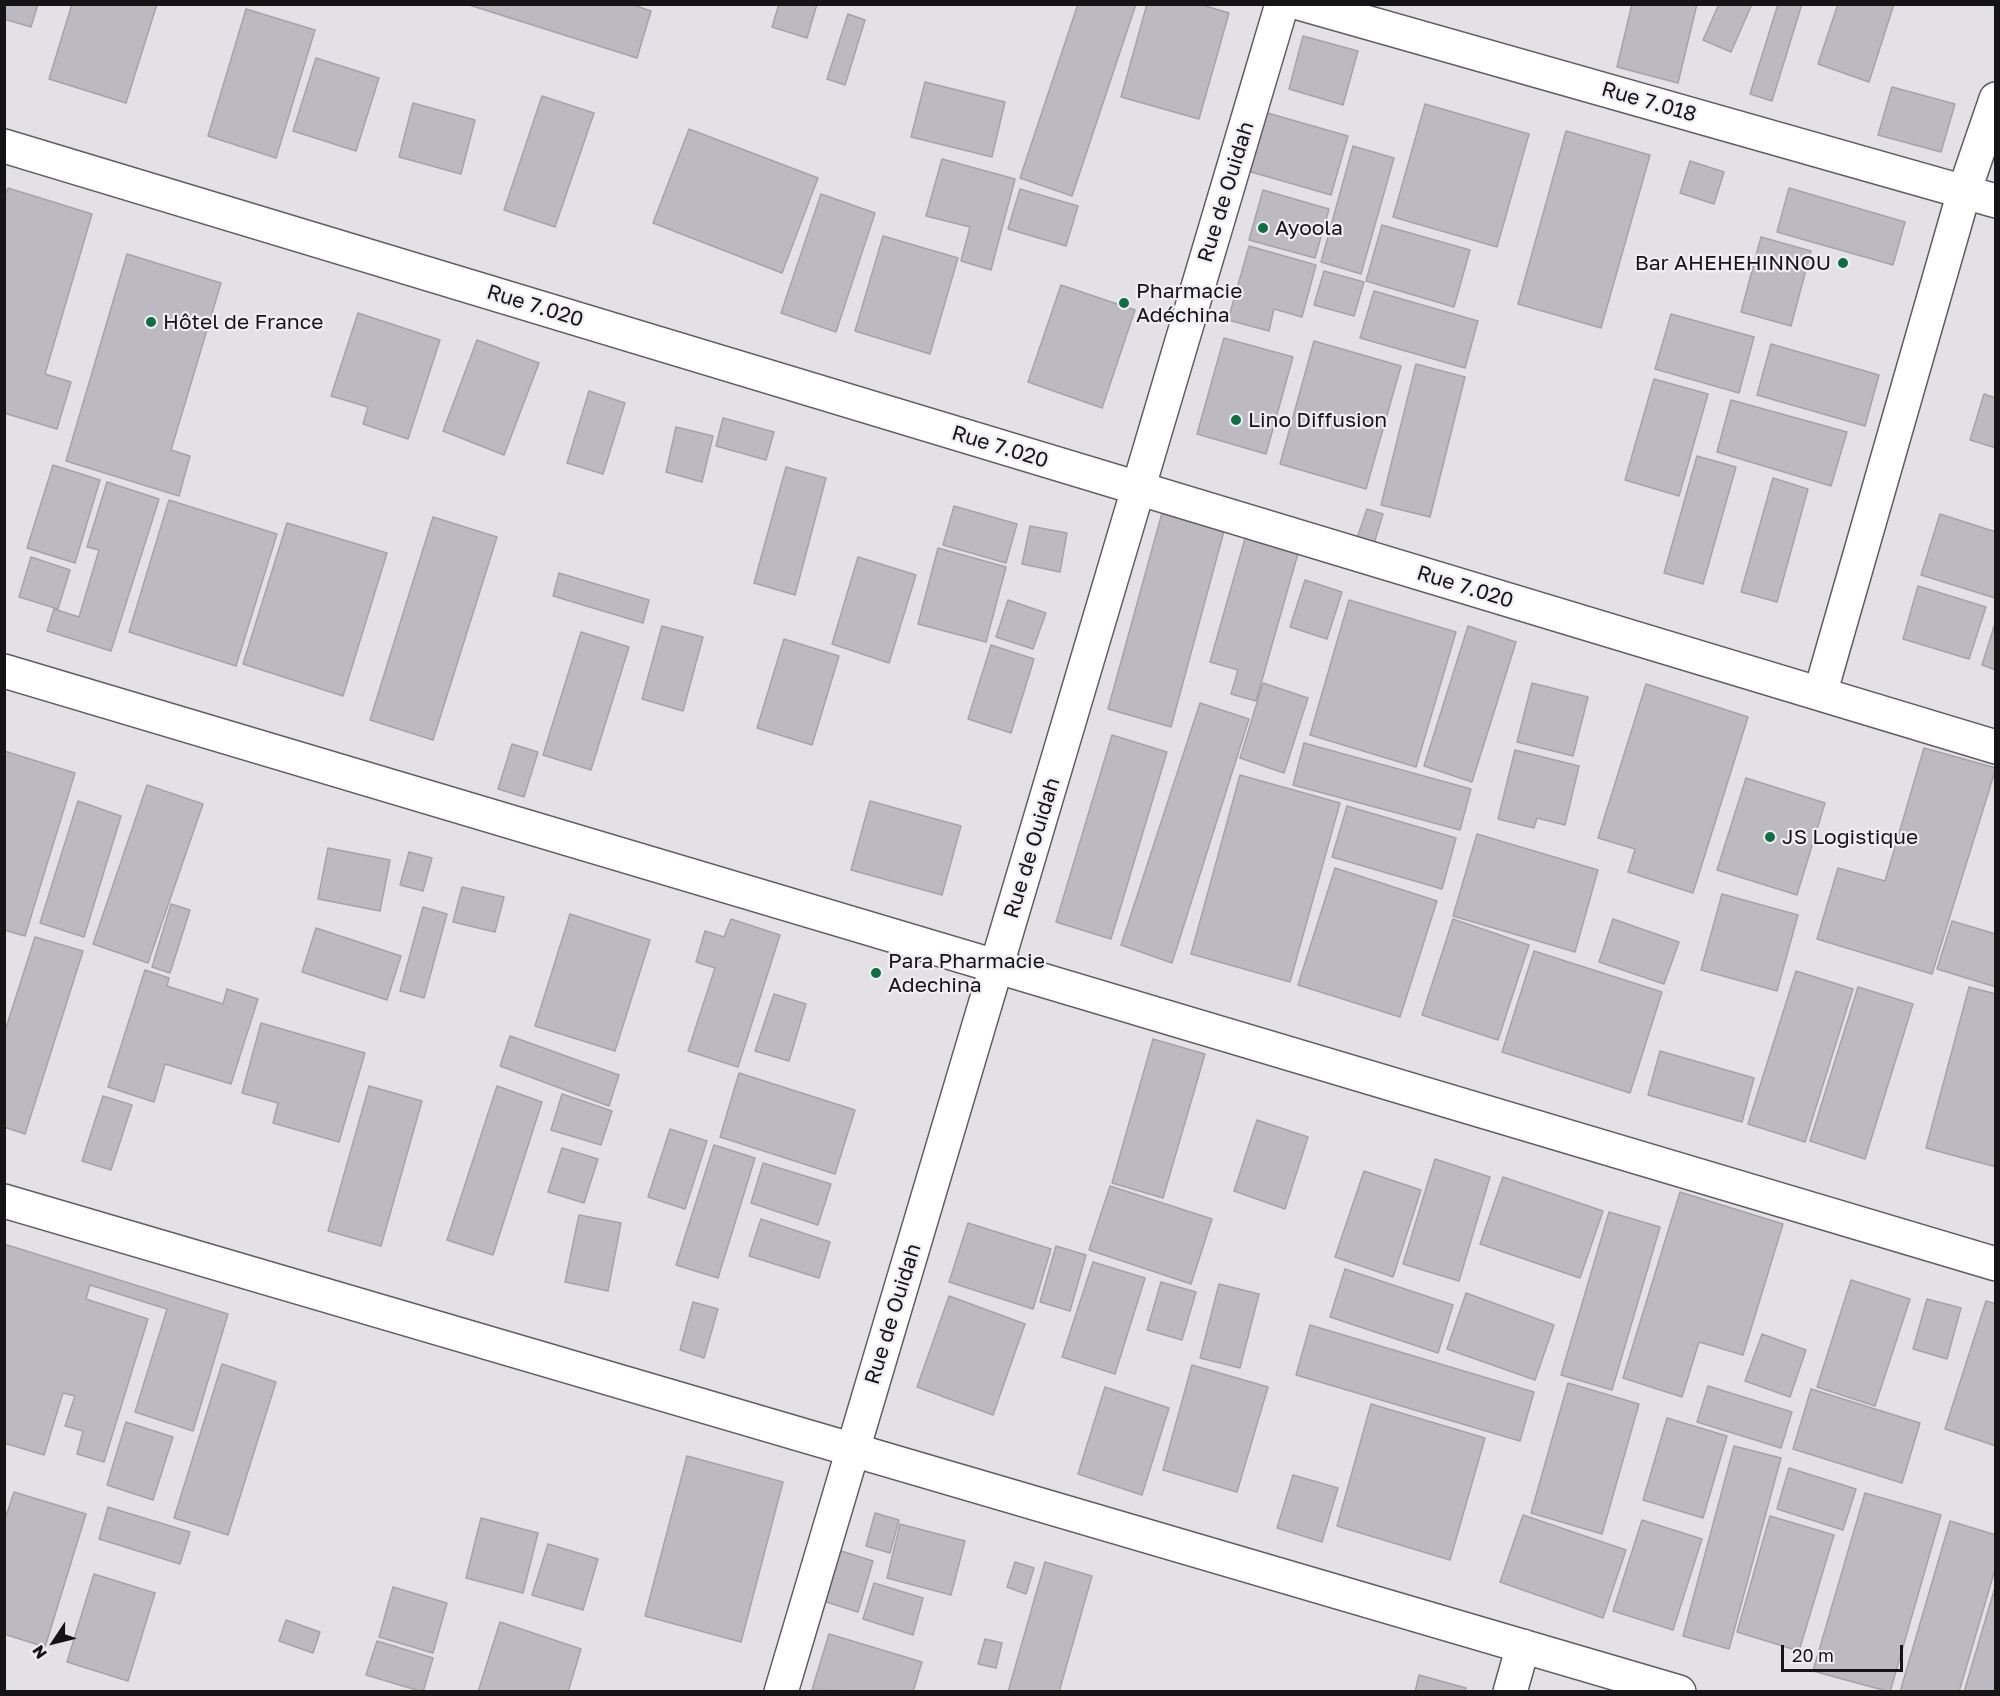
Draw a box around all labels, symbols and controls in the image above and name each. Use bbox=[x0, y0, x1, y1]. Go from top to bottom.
street label: Rue 7.018 bbox=[1599, 76, 1699, 128]
street label: Rue de Ouidah bbox=[1193, 119, 1259, 265]
place label: Ayoola bbox=[1275, 215, 1343, 241]
marker: Ayoola bbox=[1256, 221, 1270, 235]
place label: Bar AHEHEHINNOU bbox=[1635, 250, 1831, 276]
marker: Bar AHEHEHINNOU bbox=[1836, 256, 1850, 270]
place label: Pharmacie Adéchina bbox=[1136, 278, 1242, 328]
street label: Rue 7.020 bbox=[484, 279, 586, 333]
marker: Pharmacie Adéchina bbox=[1117, 296, 1131, 310]
place label: Hôtel de France bbox=[163, 309, 323, 335]
marker: Hôtel de France bbox=[144, 315, 158, 329]
place label: Lino Diffusion bbox=[1248, 407, 1387, 433]
marker: Lino Diffusion bbox=[1229, 413, 1243, 427]
street label: Rue 7.020 bbox=[949, 420, 1051, 474]
street label: Rue 7.020 bbox=[1414, 560, 1516, 614]
street label: Rue de Ouidah bbox=[999, 775, 1065, 921]
place label: JS Logistique bbox=[1782, 824, 1918, 850]
marker: JS Logistique bbox=[1763, 830, 1777, 844]
place label: Para Pharmacie Adechina bbox=[888, 948, 1045, 998]
marker: Para Pharmacie Adechina bbox=[869, 966, 883, 980]
street label: Rue de Ouidah bbox=[860, 1241, 926, 1387]
north arrow bbox=[24, 1612, 84, 1672]
scale bar bbox=[1784, 1633, 1906, 1671]
text: N bbox=[28, 1642, 51, 1663]
text: 20 m bbox=[1792, 1644, 1834, 1666]

